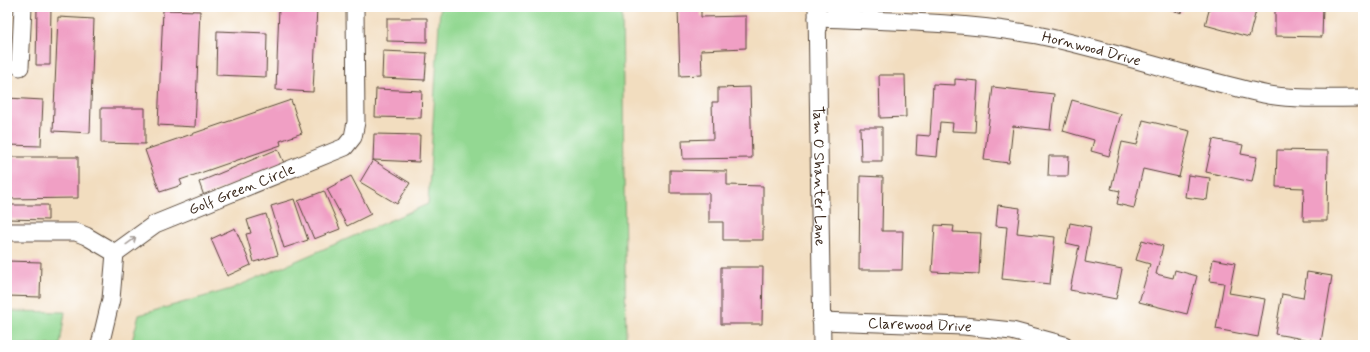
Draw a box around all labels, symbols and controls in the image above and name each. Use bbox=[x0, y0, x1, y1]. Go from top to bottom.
street label: Hornwood Drive bbox=[1040, 27, 1143, 72]
street label: Tam O Shanter Lane bbox=[807, 106, 830, 246]
street label: Golf Green Circle bbox=[186, 159, 298, 220]
one-way arrow bbox=[125, 237, 136, 245]
street label: Clarewood Drive bbox=[868, 314, 973, 338]

